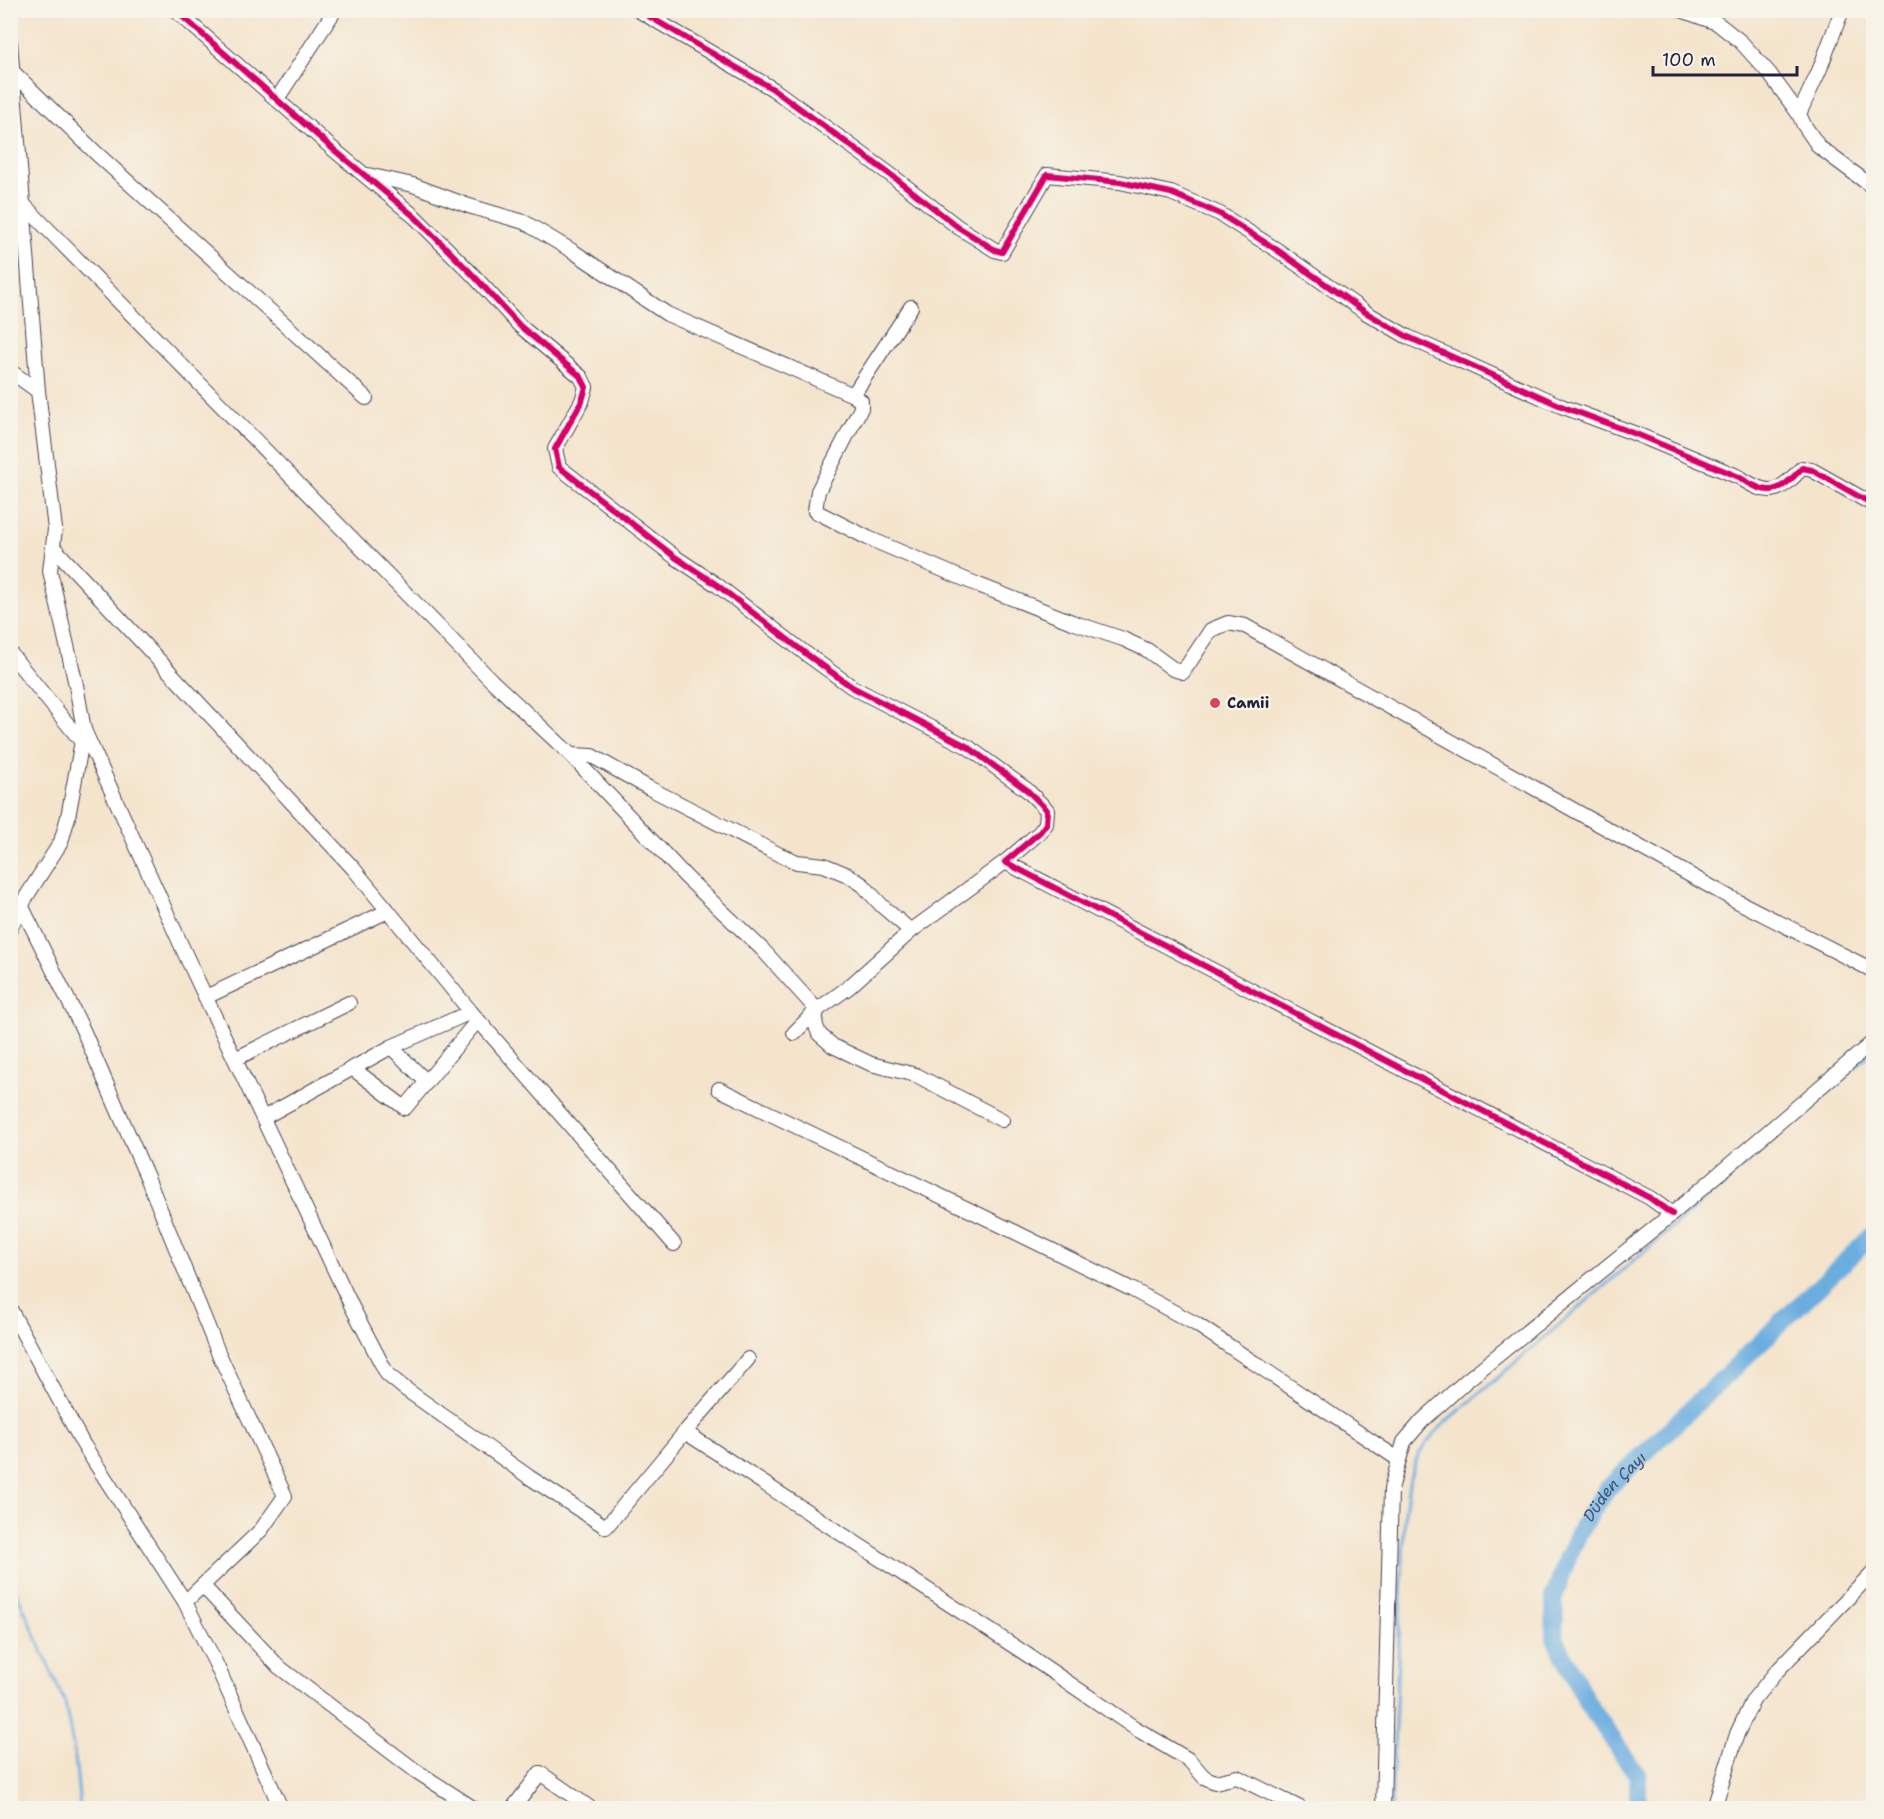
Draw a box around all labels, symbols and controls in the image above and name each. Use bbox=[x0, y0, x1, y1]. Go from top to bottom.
scale bar bbox=[1653, 39, 1797, 77]
text: 100 m bbox=[1662, 48, 1716, 72]
place label: Camii bbox=[1227, 693, 1269, 713]
marker: Camii bbox=[1208, 696, 1222, 710]
water label: Düden Çayı bbox=[1578, 1447, 1651, 1526]

